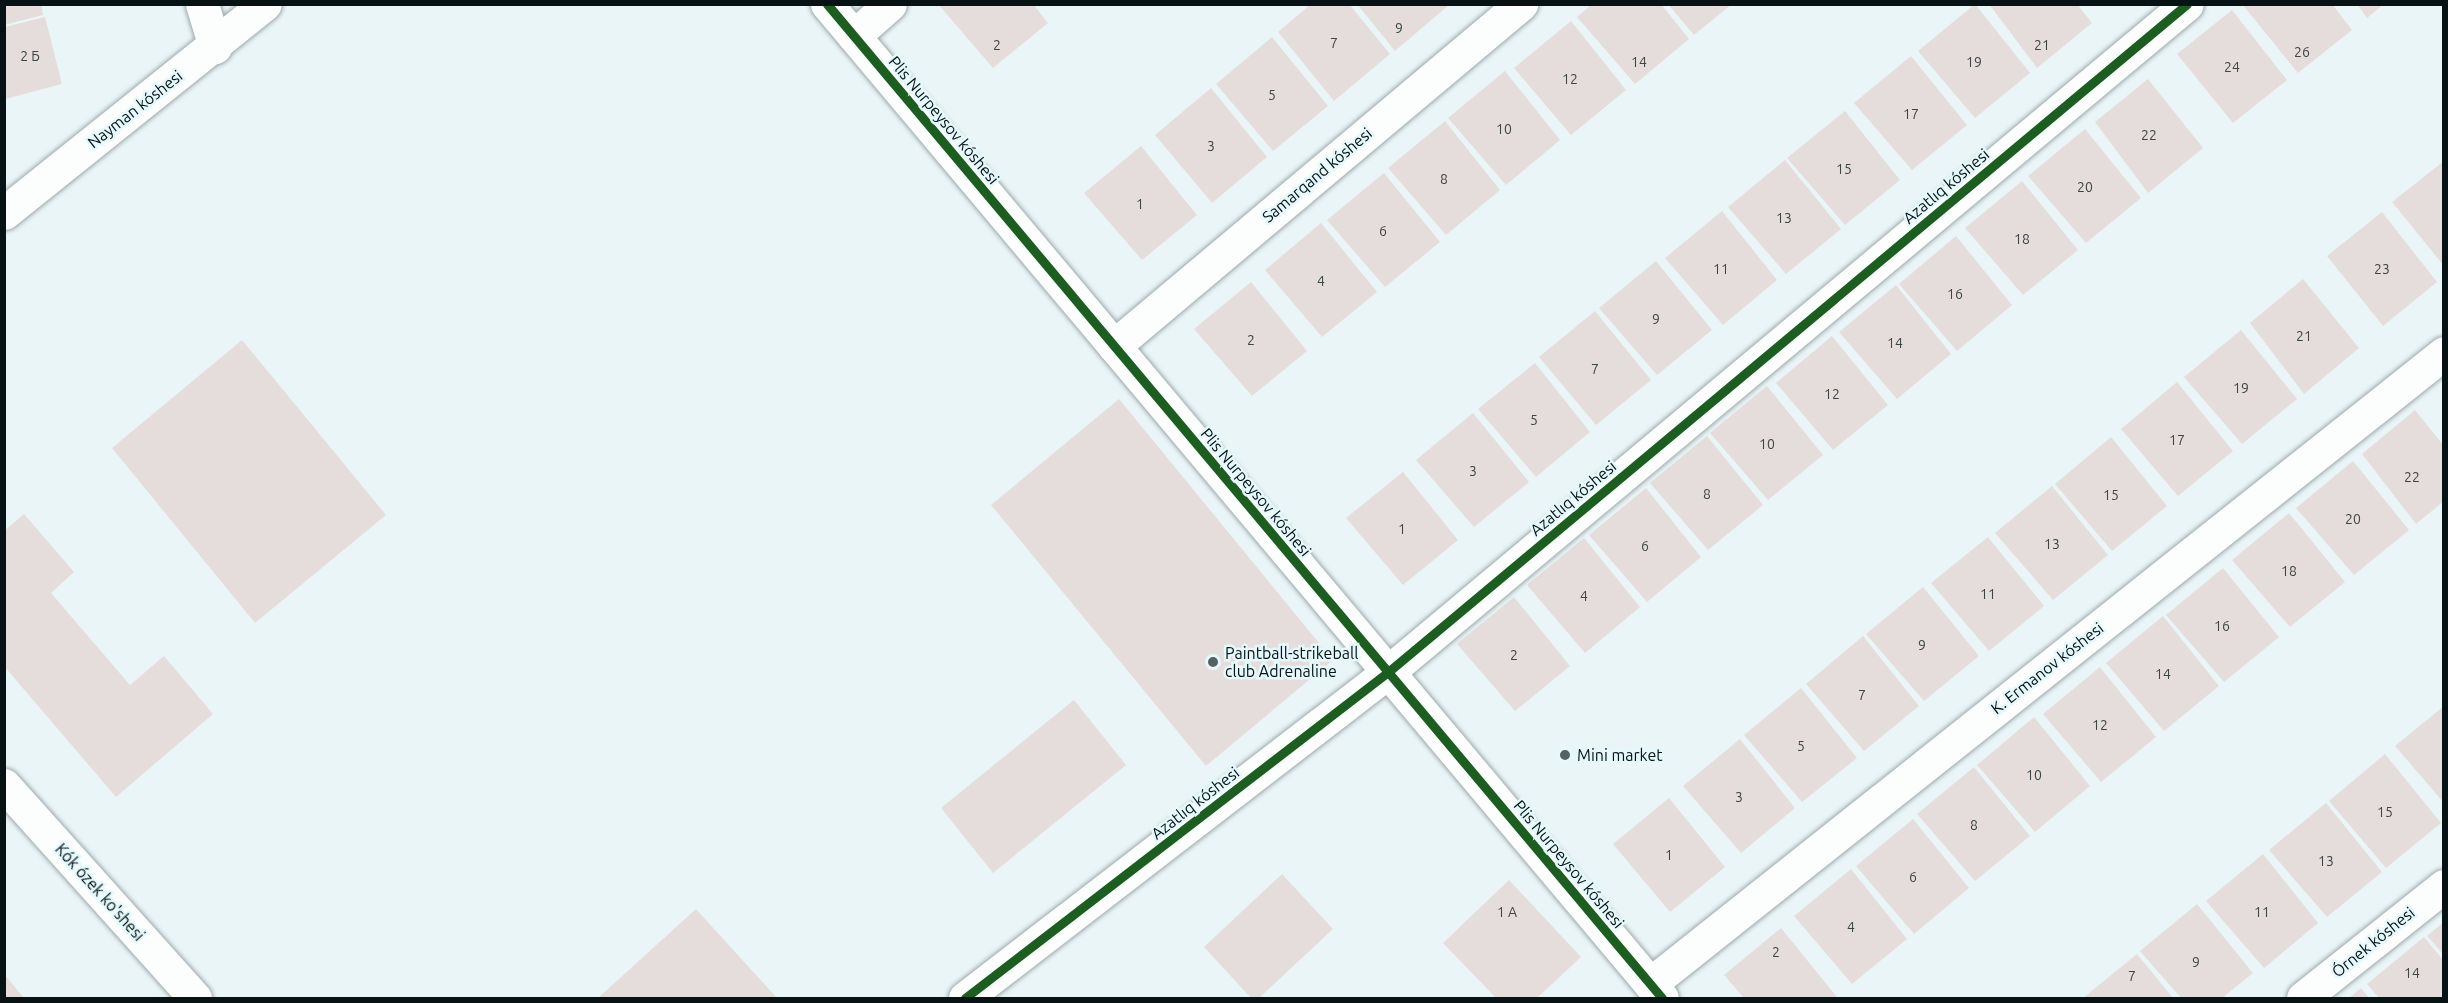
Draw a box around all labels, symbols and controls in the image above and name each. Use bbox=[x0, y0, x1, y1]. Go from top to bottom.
house number: 9 bbox=[1395, 20, 1403, 36]
house number: 7 bbox=[1330, 35, 1338, 51]
house number: 2 bbox=[993, 37, 1001, 53]
house number: 21 bbox=[2034, 37, 2050, 53]
house number: 26 bbox=[2294, 44, 2310, 60]
house number: 2 Б bbox=[20, 48, 40, 64]
street label: Plis Nurpeysov kóshesi bbox=[885, 52, 1003, 188]
house number: 14 bbox=[1631, 54, 1647, 70]
house number: 19 bbox=[1966, 54, 1982, 70]
house number: 24 bbox=[2224, 59, 2240, 75]
street label: Nayman kóshesi bbox=[84, 66, 186, 152]
house number: 12 bbox=[1562, 71, 1578, 87]
house number: 5 bbox=[1268, 87, 1276, 103]
house number: 17 bbox=[1903, 106, 1919, 122]
house number: 10 bbox=[1496, 121, 1512, 137]
street label: Samarqand kóshesi bbox=[1258, 124, 1376, 226]
house number: 22 bbox=[2141, 127, 2157, 143]
house number: 3 bbox=[1207, 138, 1215, 154]
street label: Azatlıq kóshesi bbox=[1899, 144, 1993, 228]
house number: 15 bbox=[1836, 161, 1852, 177]
house number: 8 bbox=[1440, 171, 1448, 187]
house number: 20 bbox=[2077, 179, 2093, 195]
house number: 1 bbox=[1136, 196, 1144, 212]
house number: 13 bbox=[1776, 210, 1792, 226]
house number: 6 bbox=[1379, 223, 1387, 239]
house number: 18 bbox=[2014, 231, 2030, 247]
house number: 11 bbox=[1713, 261, 1729, 277]
house number: 23 bbox=[2374, 261, 2390, 277]
house number: 4 bbox=[1317, 273, 1325, 289]
house number: 16 bbox=[1947, 286, 1963, 302]
house number: 9 bbox=[1652, 311, 1660, 327]
house number: 21 bbox=[2296, 328, 2312, 344]
house number: 2 bbox=[1247, 332, 1255, 348]
house number: 14 bbox=[1887, 335, 1903, 351]
house number: 7 bbox=[1591, 361, 1599, 377]
house number: 19 bbox=[2233, 380, 2249, 396]
house number: 12 bbox=[1824, 386, 1840, 402]
house number: 5 bbox=[1530, 412, 1538, 428]
street label: Plis Nurpeysov kóshesi bbox=[1197, 424, 1315, 560]
house number: 17 bbox=[2169, 432, 2185, 448]
house number: 10 bbox=[1759, 436, 1775, 452]
street label: Azatlıq kóshesi bbox=[1526, 456, 1620, 540]
house number: 3 bbox=[1469, 463, 1477, 479]
house number: 22 bbox=[2404, 469, 2420, 485]
house number: 8 bbox=[1703, 486, 1711, 502]
house number: 15 bbox=[2103, 487, 2119, 503]
house number: 20 bbox=[2345, 511, 2361, 527]
house number: 1 bbox=[1398, 521, 1406, 537]
house number: 13 bbox=[2044, 536, 2060, 552]
house number: 6 bbox=[1641, 538, 1649, 554]
house number: 18 bbox=[2281, 563, 2297, 579]
house number: 11 bbox=[1980, 586, 1996, 602]
house number: 4 bbox=[1580, 588, 1588, 604]
street label: K. Ermanov kóshesi bbox=[1987, 618, 2107, 718]
house number: 16 bbox=[2214, 618, 2230, 634]
house number: 9 bbox=[1918, 637, 1926, 653]
place label: Paintball-strikeball club Adrenaline bbox=[1225, 643, 1358, 681]
house number: 2 bbox=[1510, 647, 1518, 663]
marker: Paintball-strikeball club Adrenaline bbox=[1206, 655, 1220, 669]
house number: 14 bbox=[2155, 666, 2171, 682]
house number: 7 bbox=[1858, 687, 1866, 703]
house number: 12 bbox=[2092, 717, 2108, 733]
house number: 5 bbox=[1797, 738, 1805, 754]
place label: Mini market bbox=[1577, 745, 1663, 765]
marker: Mini market bbox=[1558, 748, 1572, 762]
street label: Azatlıq kóshesi bbox=[1147, 763, 1243, 843]
house number: 10 bbox=[2026, 767, 2042, 783]
house number: 3 bbox=[1735, 789, 1743, 805]
street label: Plis Nurpeysov kóshesi bbox=[1510, 796, 1628, 932]
house number: 15 bbox=[2377, 804, 2393, 820]
house number: 8 bbox=[1970, 817, 1978, 833]
street label: Kók ózek ko'shesi bbox=[51, 839, 149, 945]
house number: 1 bbox=[1665, 847, 1673, 863]
house number: 13 bbox=[2318, 853, 2334, 869]
house number: 6 bbox=[1909, 869, 1917, 885]
street label: Órnek kóshesi bbox=[2328, 903, 2418, 981]
house number: 1 А bbox=[1497, 904, 1517, 920]
house number: 11 bbox=[2254, 904, 2270, 920]
house number: 4 bbox=[1847, 919, 1855, 935]
house number: 2 bbox=[1772, 944, 1780, 960]
house number: 9 bbox=[2192, 954, 2200, 970]
house number: 14 bbox=[2404, 965, 2420, 981]
house number: 7 bbox=[2128, 968, 2136, 984]

